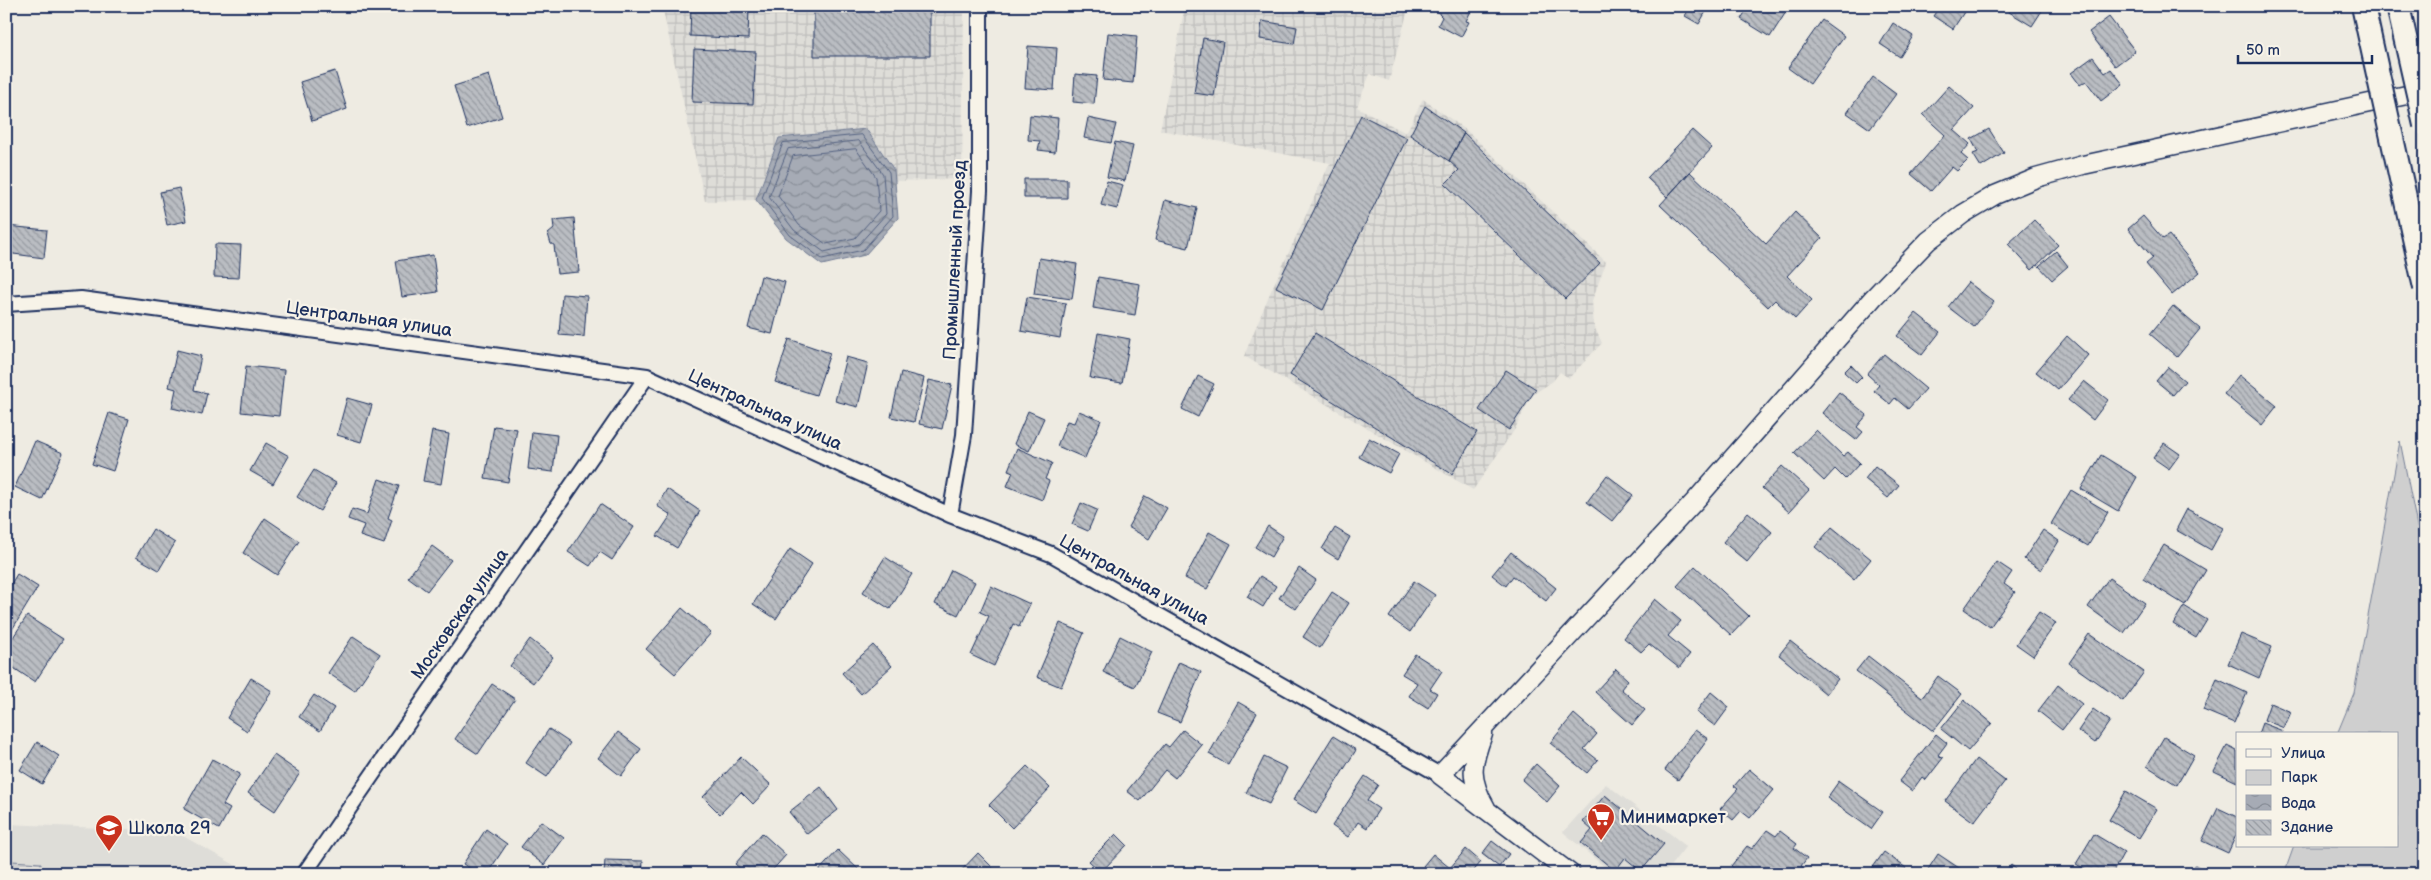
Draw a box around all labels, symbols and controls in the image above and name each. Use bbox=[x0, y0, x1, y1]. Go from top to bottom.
scale bar bbox=[2238, 32, 2372, 64]
text: 50 m bbox=[2246, 41, 2280, 60]
street label: Промышленный проезд bbox=[939, 160, 971, 360]
street label: Центральная улица bbox=[284, 297, 454, 341]
street label: Центральная улица bbox=[685, 365, 846, 455]
street label: Центральная улица bbox=[1056, 530, 1213, 630]
street label: Московская улица bbox=[407, 544, 513, 683]
legend bbox=[2236, 732, 2398, 848]
text: Улица bbox=[2281, 744, 2326, 763]
text: Парк bbox=[2281, 768, 2318, 787]
text: Вода bbox=[2281, 794, 2316, 813]
supermarket icon: Минимаркет bbox=[1586, 802, 1616, 841]
place label: Минимаркет bbox=[1620, 807, 1727, 828]
school or university icon: Школа 29 bbox=[94, 813, 124, 852]
place label: Школа 29 bbox=[128, 818, 211, 839]
text: Здание bbox=[2281, 818, 2333, 837]

